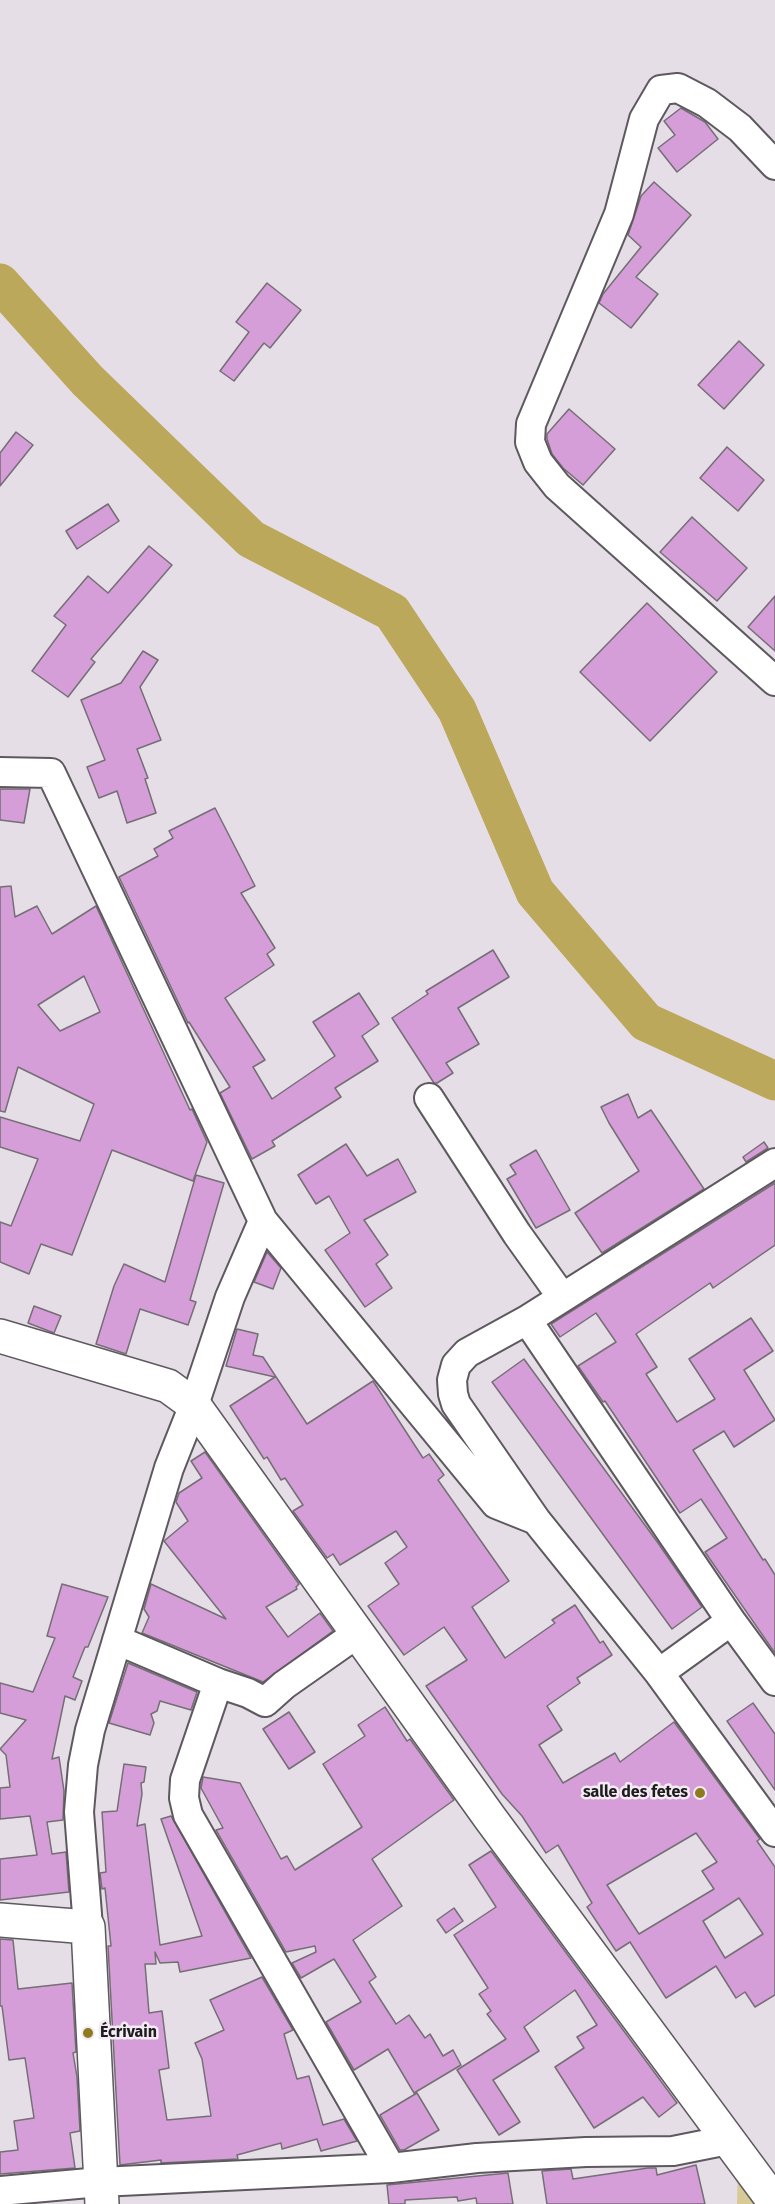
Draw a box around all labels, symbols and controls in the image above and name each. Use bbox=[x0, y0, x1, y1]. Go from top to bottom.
place label: salle des fetes bbox=[583, 1783, 688, 1803]
marker: salle des fetes bbox=[693, 1786, 707, 1800]
place label: Écrivain bbox=[100, 2023, 157, 2043]
marker: Écrivain bbox=[81, 2026, 95, 2040]

